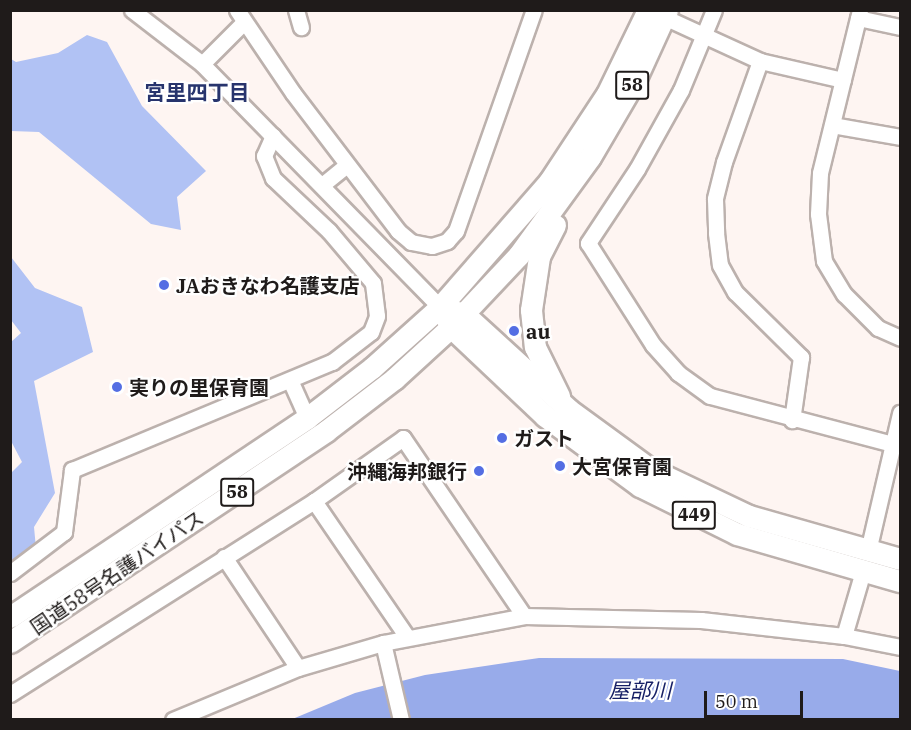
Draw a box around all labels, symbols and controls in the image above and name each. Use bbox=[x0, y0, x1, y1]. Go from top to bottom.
road number: 58 bbox=[614, 70, 650, 100]
district label: 宮里四丁目 bbox=[145, 79, 249, 105]
place label: JAおきなわ名護支店 bbox=[176, 273, 360, 297]
marker: JAおきなわ名護支店 bbox=[157, 278, 171, 292]
place label: au bbox=[526, 319, 550, 343]
marker: au bbox=[507, 324, 521, 338]
place label: 実りの里保育園 bbox=[129, 375, 269, 399]
marker: 実りの里保育園 bbox=[110, 380, 124, 394]
place label: ガスト bbox=[514, 426, 574, 450]
marker: ガスト bbox=[495, 431, 509, 445]
place label: 大宮保育園 bbox=[572, 454, 672, 478]
place label: 沖縄海邦銀行 bbox=[347, 459, 467, 483]
marker: 大宮保育園 bbox=[553, 459, 567, 473]
marker: 沖縄海邦銀行 bbox=[472, 464, 486, 478]
road number: 58 bbox=[219, 477, 255, 507]
road number: 449 bbox=[672, 500, 716, 530]
street label: 国道58号名護バイパス bbox=[26, 505, 208, 639]
water label: 屋部川 bbox=[609, 677, 671, 703]
scale bar bbox=[707, 679, 806, 717]
text: 50 m bbox=[715, 690, 758, 713]

